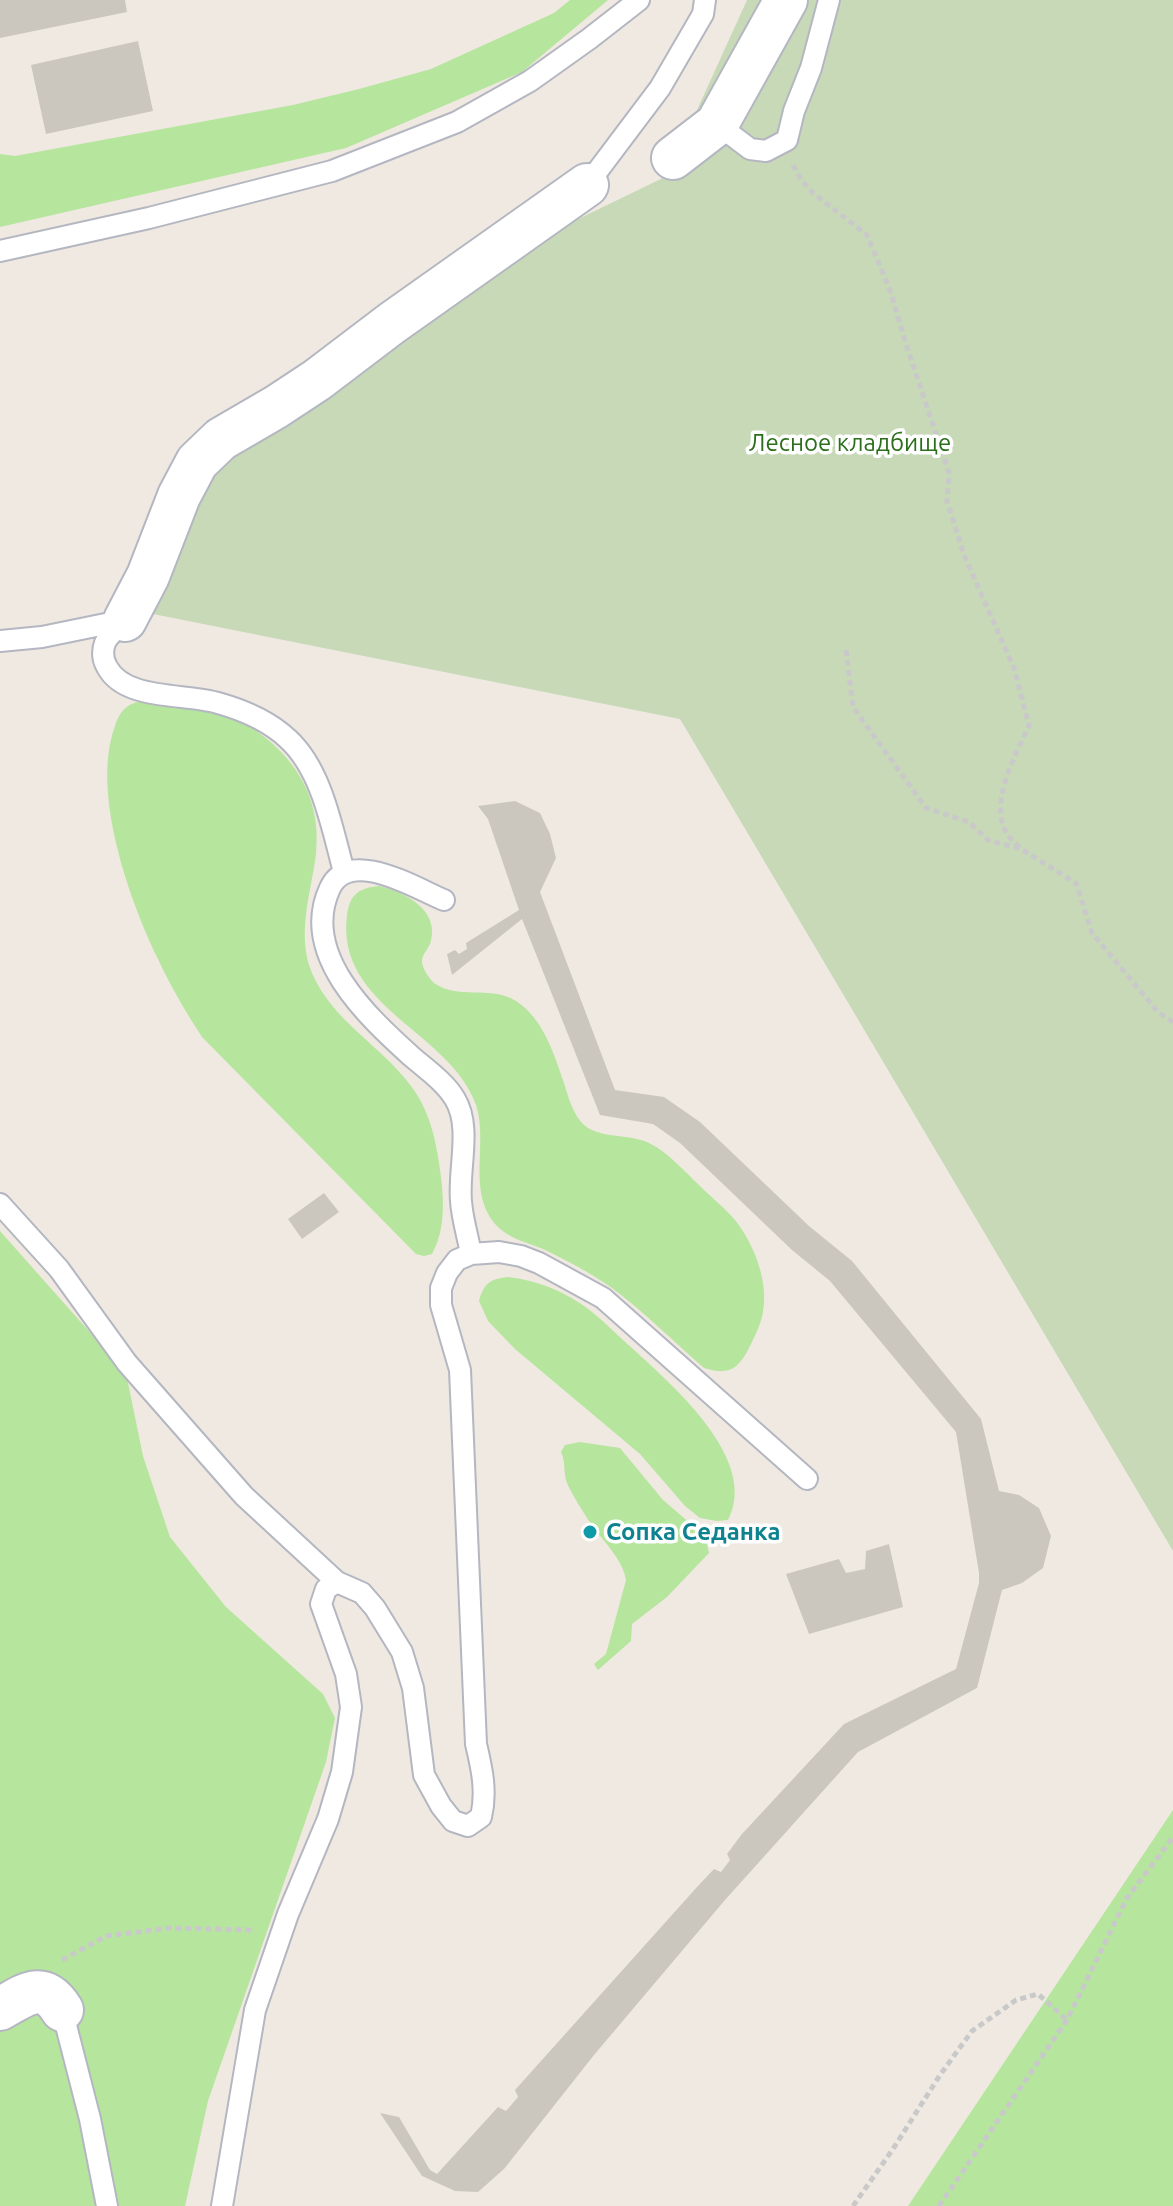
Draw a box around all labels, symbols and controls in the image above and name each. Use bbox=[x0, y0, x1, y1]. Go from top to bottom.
park label: Лесное кладбище bbox=[749, 429, 951, 457]
place label: Сопка Седанка bbox=[606, 1518, 780, 1546]
marker: Сопка Седанка bbox=[581, 1523, 599, 1541]

